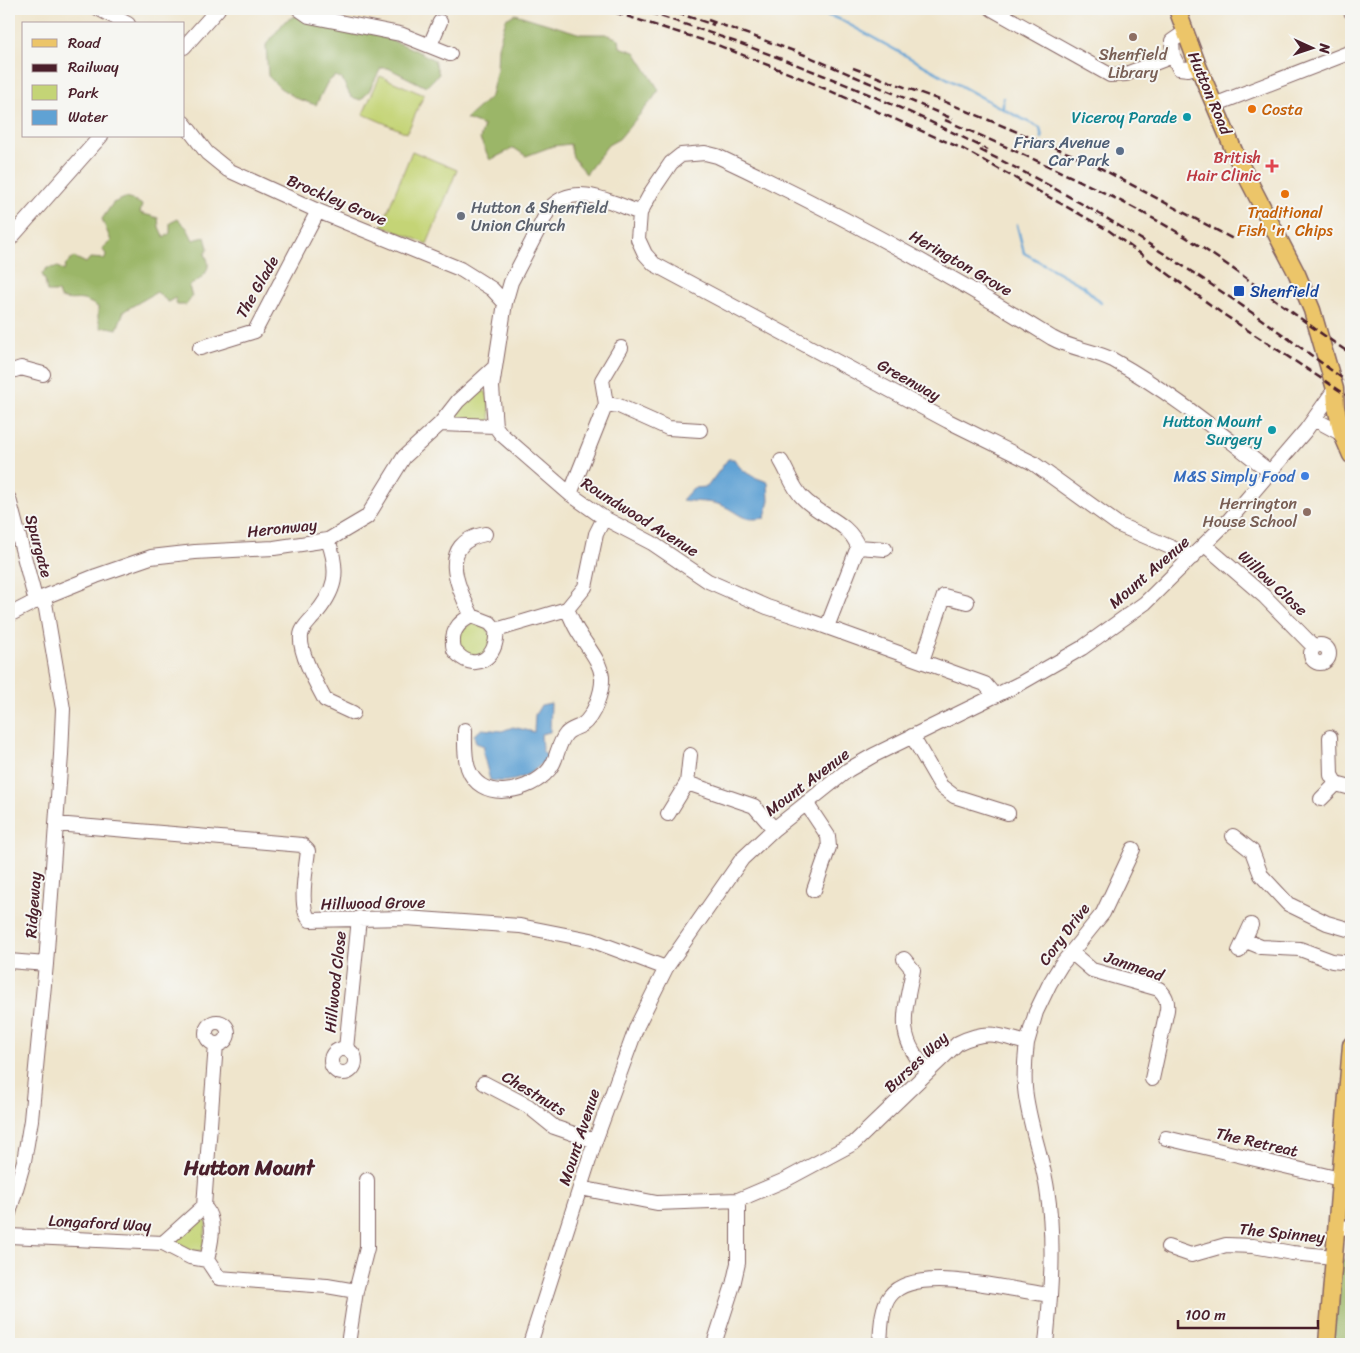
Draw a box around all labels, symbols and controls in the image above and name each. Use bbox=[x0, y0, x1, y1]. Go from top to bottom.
legend bbox=[22, 22, 185, 138]
north arrow bbox=[1288, 22, 1338, 72]
text: Road bbox=[68, 30, 101, 56]
marker: Shenfield Library bbox=[1127, 31, 1139, 43]
place label: Shenfield Library bbox=[1099, 40, 1169, 87]
text: N bbox=[1312, 42, 1337, 54]
street label: Hutton Road bbox=[1179, 47, 1241, 141]
text: Railway bbox=[68, 54, 119, 80]
text: Park bbox=[68, 80, 99, 106]
place label: Costa bbox=[1262, 95, 1303, 124]
place label: Viceroy Parade bbox=[1072, 103, 1177, 132]
marker: Costa bbox=[1246, 103, 1258, 115]
text: Water bbox=[68, 104, 108, 130]
marker: Viceroy Parade bbox=[1181, 111, 1193, 123]
place label: Friars Avenue Car Park bbox=[1014, 128, 1110, 175]
place label: British Hair Clinic bbox=[1186, 143, 1261, 190]
marker: Friars Avenue Car Park bbox=[1114, 145, 1126, 157]
marker: British Hair Clinic bbox=[1265, 159, 1279, 173]
street label: Brockley Grove bbox=[282, 166, 392, 234]
marker: Traditional Fish 'n' Chips bbox=[1279, 188, 1291, 200]
place label: Hutton & Shenfield Union Church bbox=[471, 193, 609, 240]
place label: Traditional Fish 'n' Chips bbox=[1237, 198, 1333, 245]
marker: Hutton & Shenfield Union Church bbox=[455, 210, 467, 222]
street label: Herington Grove bbox=[904, 222, 1018, 304]
street label: The Glade bbox=[227, 250, 287, 324]
place label: Shenfield bbox=[1250, 277, 1320, 306]
marker: Shenfield bbox=[1232, 284, 1246, 298]
street label: Greenway bbox=[872, 351, 947, 410]
place label: Hutton Mount Surgery bbox=[1163, 407, 1263, 454]
marker: Hutton Mount Surgery bbox=[1266, 424, 1278, 436]
place label: M&S Simply Food bbox=[1173, 462, 1297, 491]
street label: Roundwood Avenue bbox=[575, 469, 705, 565]
marker: M&S Simply Food bbox=[1299, 470, 1311, 482]
place label: Herrington House School bbox=[1203, 489, 1297, 536]
marker: Herrington House School bbox=[1301, 506, 1313, 518]
street label: Heronway bbox=[246, 510, 319, 546]
street label: Spurgate bbox=[17, 511, 61, 581]
street label: Mount Avenue bbox=[1102, 528, 1196, 616]
street label: Willow Close bbox=[1231, 543, 1315, 623]
street label: Mount Avenue bbox=[758, 740, 856, 824]
street label: Ridgeway bbox=[16, 870, 50, 939]
street label: Hillwood Grove bbox=[320, 888, 426, 918]
street label: Cory Drive bbox=[1031, 896, 1098, 972]
street label: Hillwood Close bbox=[315, 930, 355, 1034]
street label: Janmead bbox=[1099, 942, 1169, 990]
street label: Burses Way bbox=[877, 1024, 956, 1100]
street label: Chestnuts bbox=[496, 1062, 572, 1124]
street label: Mount Avenue bbox=[550, 1085, 608, 1189]
street label: The Retreat bbox=[1213, 1118, 1301, 1166]
district label: Hutton Mount bbox=[183, 1149, 316, 1187]
street label: Longaford Way bbox=[48, 1206, 153, 1240]
street label: The Spinney bbox=[1238, 1214, 1327, 1252]
scale bar bbox=[1178, 1298, 1318, 1330]
text: 100 m bbox=[1185, 1302, 1226, 1328]

